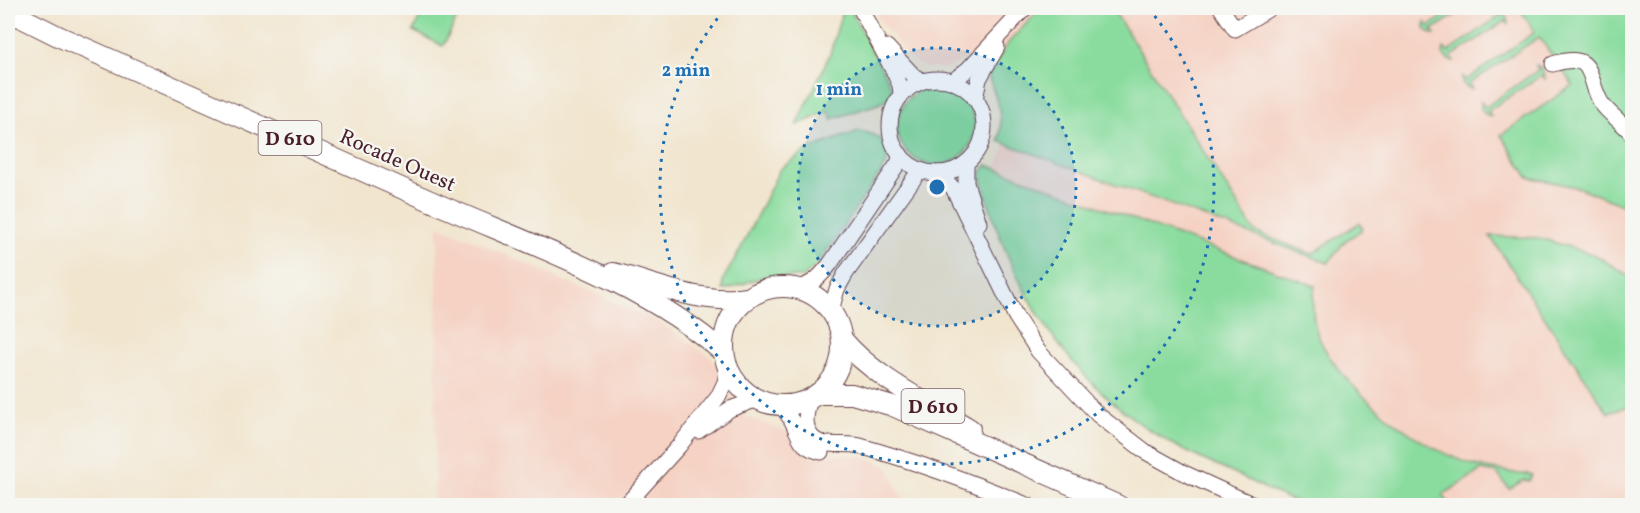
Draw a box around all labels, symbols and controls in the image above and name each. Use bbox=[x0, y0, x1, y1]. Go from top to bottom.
text: 2 min bbox=[662, 59, 710, 84]
text: 1 min bbox=[816, 78, 862, 103]
road number: D 610 bbox=[258, 121, 322, 155]
street label: Rocade Ouest bbox=[335, 123, 460, 200]
centre of rings bbox=[927, 177, 947, 197]
road number: D 610 bbox=[902, 389, 964, 423]

